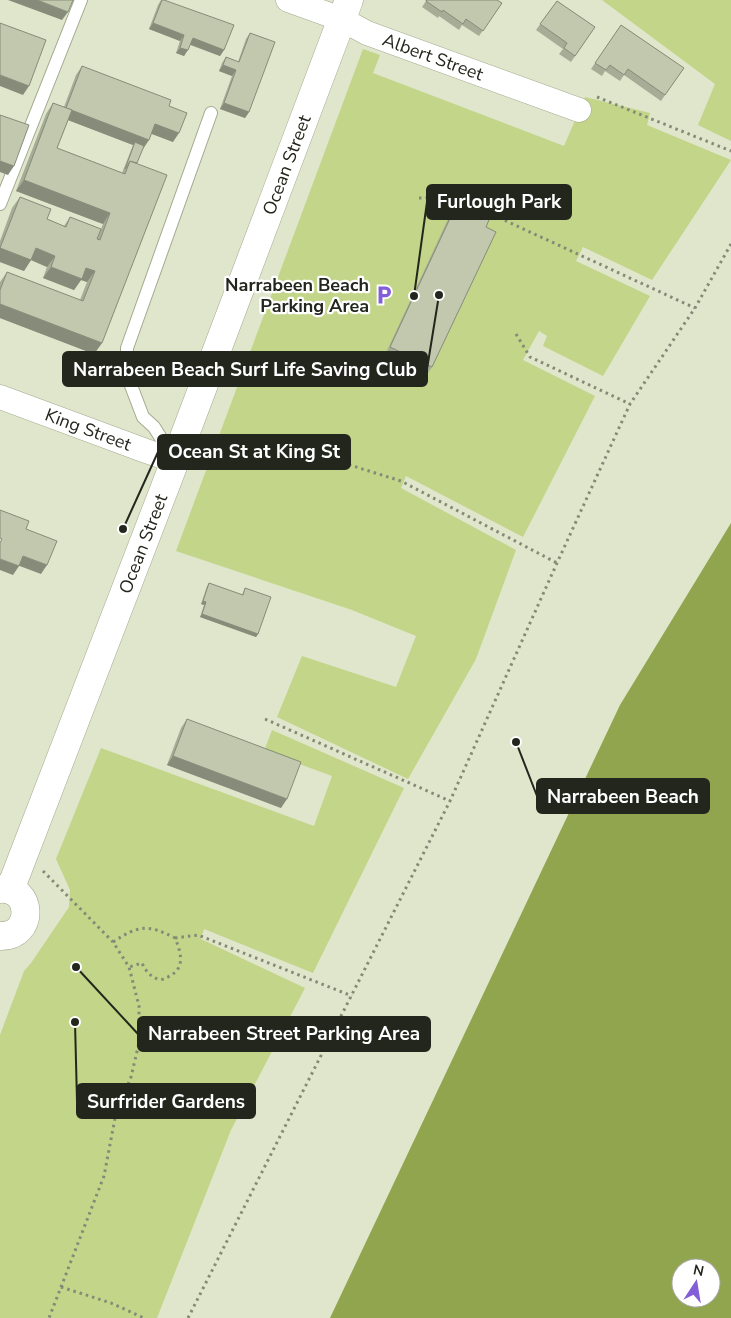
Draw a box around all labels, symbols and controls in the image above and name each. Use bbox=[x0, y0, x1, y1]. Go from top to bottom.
street label: Albert Street bbox=[379, 28, 487, 86]
street label: Ocean Street bbox=[257, 111, 317, 218]
callout: Furlough Park bbox=[427, 185, 571, 219]
text: Furlough Park bbox=[437, 189, 562, 215]
place label: Narrabeen Beach Parking Area bbox=[225, 273, 369, 318]
parking icon: Narrabeen Beach Parking Area bbox=[373, 284, 395, 306]
callout: Narrabeen Beach Surf Life Saving Club bbox=[63, 352, 427, 386]
text: Narrabeen Beach Surf Life Saving Club bbox=[73, 357, 417, 383]
street label: King Street bbox=[42, 403, 135, 457]
callout: Ocean St at King St bbox=[158, 435, 350, 469]
text: Ocean St at King St bbox=[168, 439, 341, 465]
street label: Ocean Street bbox=[113, 490, 173, 597]
callout: Narrabeen Beach bbox=[537, 779, 709, 813]
text: Narrabeen Beach bbox=[547, 784, 699, 810]
callout: Narrabeen Street Parking Area bbox=[138, 1017, 430, 1051]
text: Narrabeen Street Parking Area bbox=[148, 1021, 420, 1047]
callout: Surfrider Gardens bbox=[77, 1084, 255, 1118]
text: Surfrider Gardens bbox=[87, 1089, 245, 1115]
north arrow bbox=[671, 1258, 721, 1308]
text: N bbox=[691, 1260, 706, 1281]

